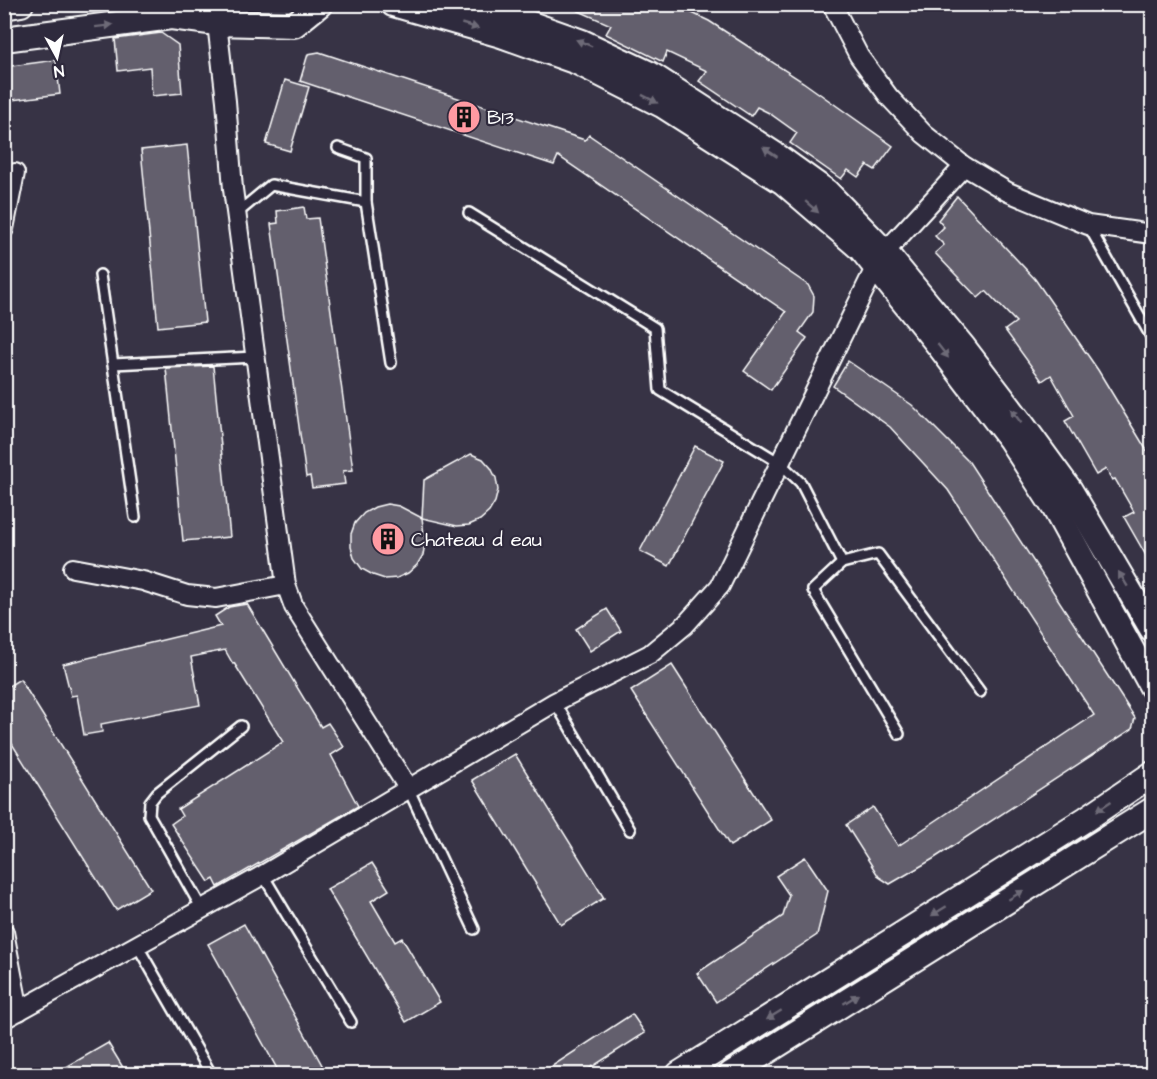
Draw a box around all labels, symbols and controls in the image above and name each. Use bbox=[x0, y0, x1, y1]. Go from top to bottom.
one-way arrow bbox=[95, 21, 114, 30]
one-way arrow bbox=[461, 22, 479, 31]
north arrow bbox=[27, 27, 87, 87]
one-way arrow bbox=[574, 38, 592, 48]
text: N bbox=[52, 59, 65, 82]
one-way arrow bbox=[642, 94, 659, 104]
building icon: B13 bbox=[446, 99, 482, 135]
place label: B13 bbox=[487, 104, 514, 132]
one-way arrow bbox=[762, 146, 778, 157]
one-way arrow bbox=[804, 200, 819, 213]
one-way arrow bbox=[936, 343, 948, 358]
one-way arrow bbox=[1009, 408, 1022, 424]
building icon: Chateau d eau bbox=[370, 521, 406, 557]
place label: Chateau d eau bbox=[411, 526, 542, 554]
one-way arrow bbox=[1118, 570, 1128, 587]
one-way arrow bbox=[1096, 800, 1112, 811]
one-way arrow bbox=[1008, 889, 1024, 901]
one-way arrow bbox=[931, 905, 947, 916]
one-way arrow bbox=[843, 993, 859, 1004]
one-way arrow bbox=[766, 1009, 782, 1020]

